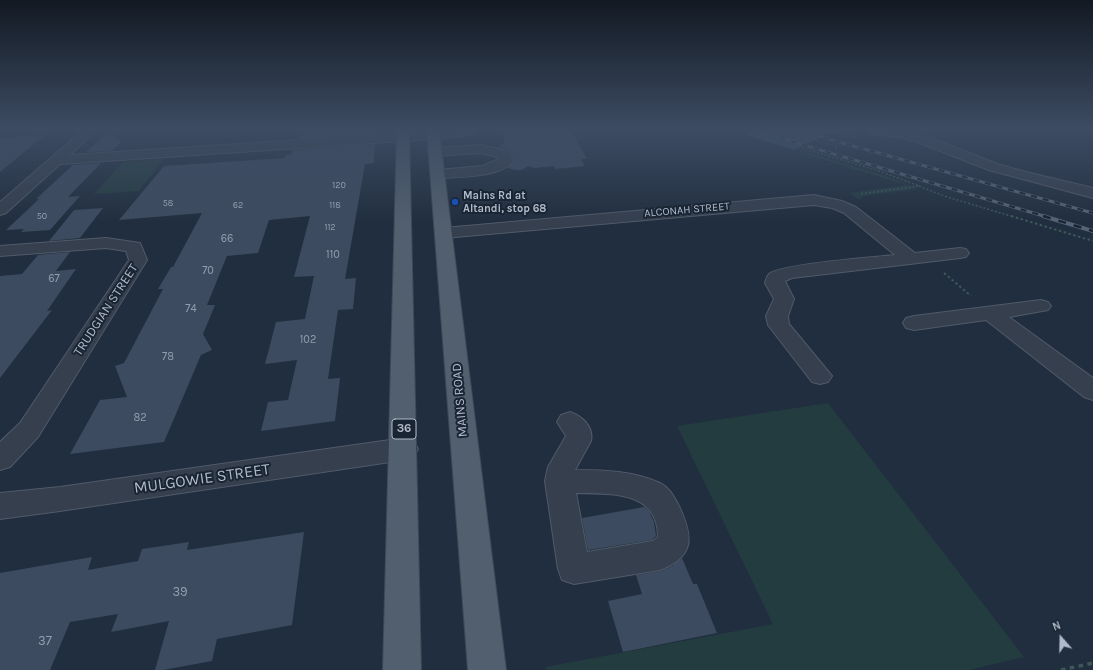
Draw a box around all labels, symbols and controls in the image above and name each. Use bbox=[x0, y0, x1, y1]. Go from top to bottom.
house number: 120 bbox=[332, 180, 346, 190]
place label: Mains Rd at Altandi, stop 68 bbox=[463, 189, 546, 215]
marker: Mains Rd at Altandi, stop 68 bbox=[450, 197, 460, 207]
house number: 58 bbox=[163, 198, 173, 208]
house number: 62 bbox=[233, 200, 243, 210]
house number: 118 bbox=[329, 200, 341, 210]
street label: ALCONAH STREET bbox=[644, 200, 730, 220]
house number: 50 bbox=[37, 211, 47, 221]
house number: 112 bbox=[324, 222, 336, 232]
house number: 66 bbox=[221, 232, 233, 246]
house number: 110 bbox=[326, 248, 340, 262]
street label: TRUDGIAN STREET bbox=[70, 261, 142, 359]
house number: 70 bbox=[202, 264, 214, 278]
house number: 67 bbox=[48, 272, 60, 286]
house number: 74 bbox=[185, 302, 197, 316]
house number: 102 bbox=[300, 333, 316, 347]
house number: 78 bbox=[162, 350, 174, 364]
street label: MAINS ROAD bbox=[449, 362, 471, 438]
house number: 82 bbox=[133, 411, 147, 425]
road number: 36 bbox=[392, 419, 416, 439]
street label: MULGOWIE STREET bbox=[133, 460, 271, 498]
house number: 39 bbox=[172, 584, 188, 600]
north arrow bbox=[1041, 618, 1081, 658]
text: N bbox=[1051, 619, 1063, 634]
house number: 37 bbox=[38, 633, 52, 649]

